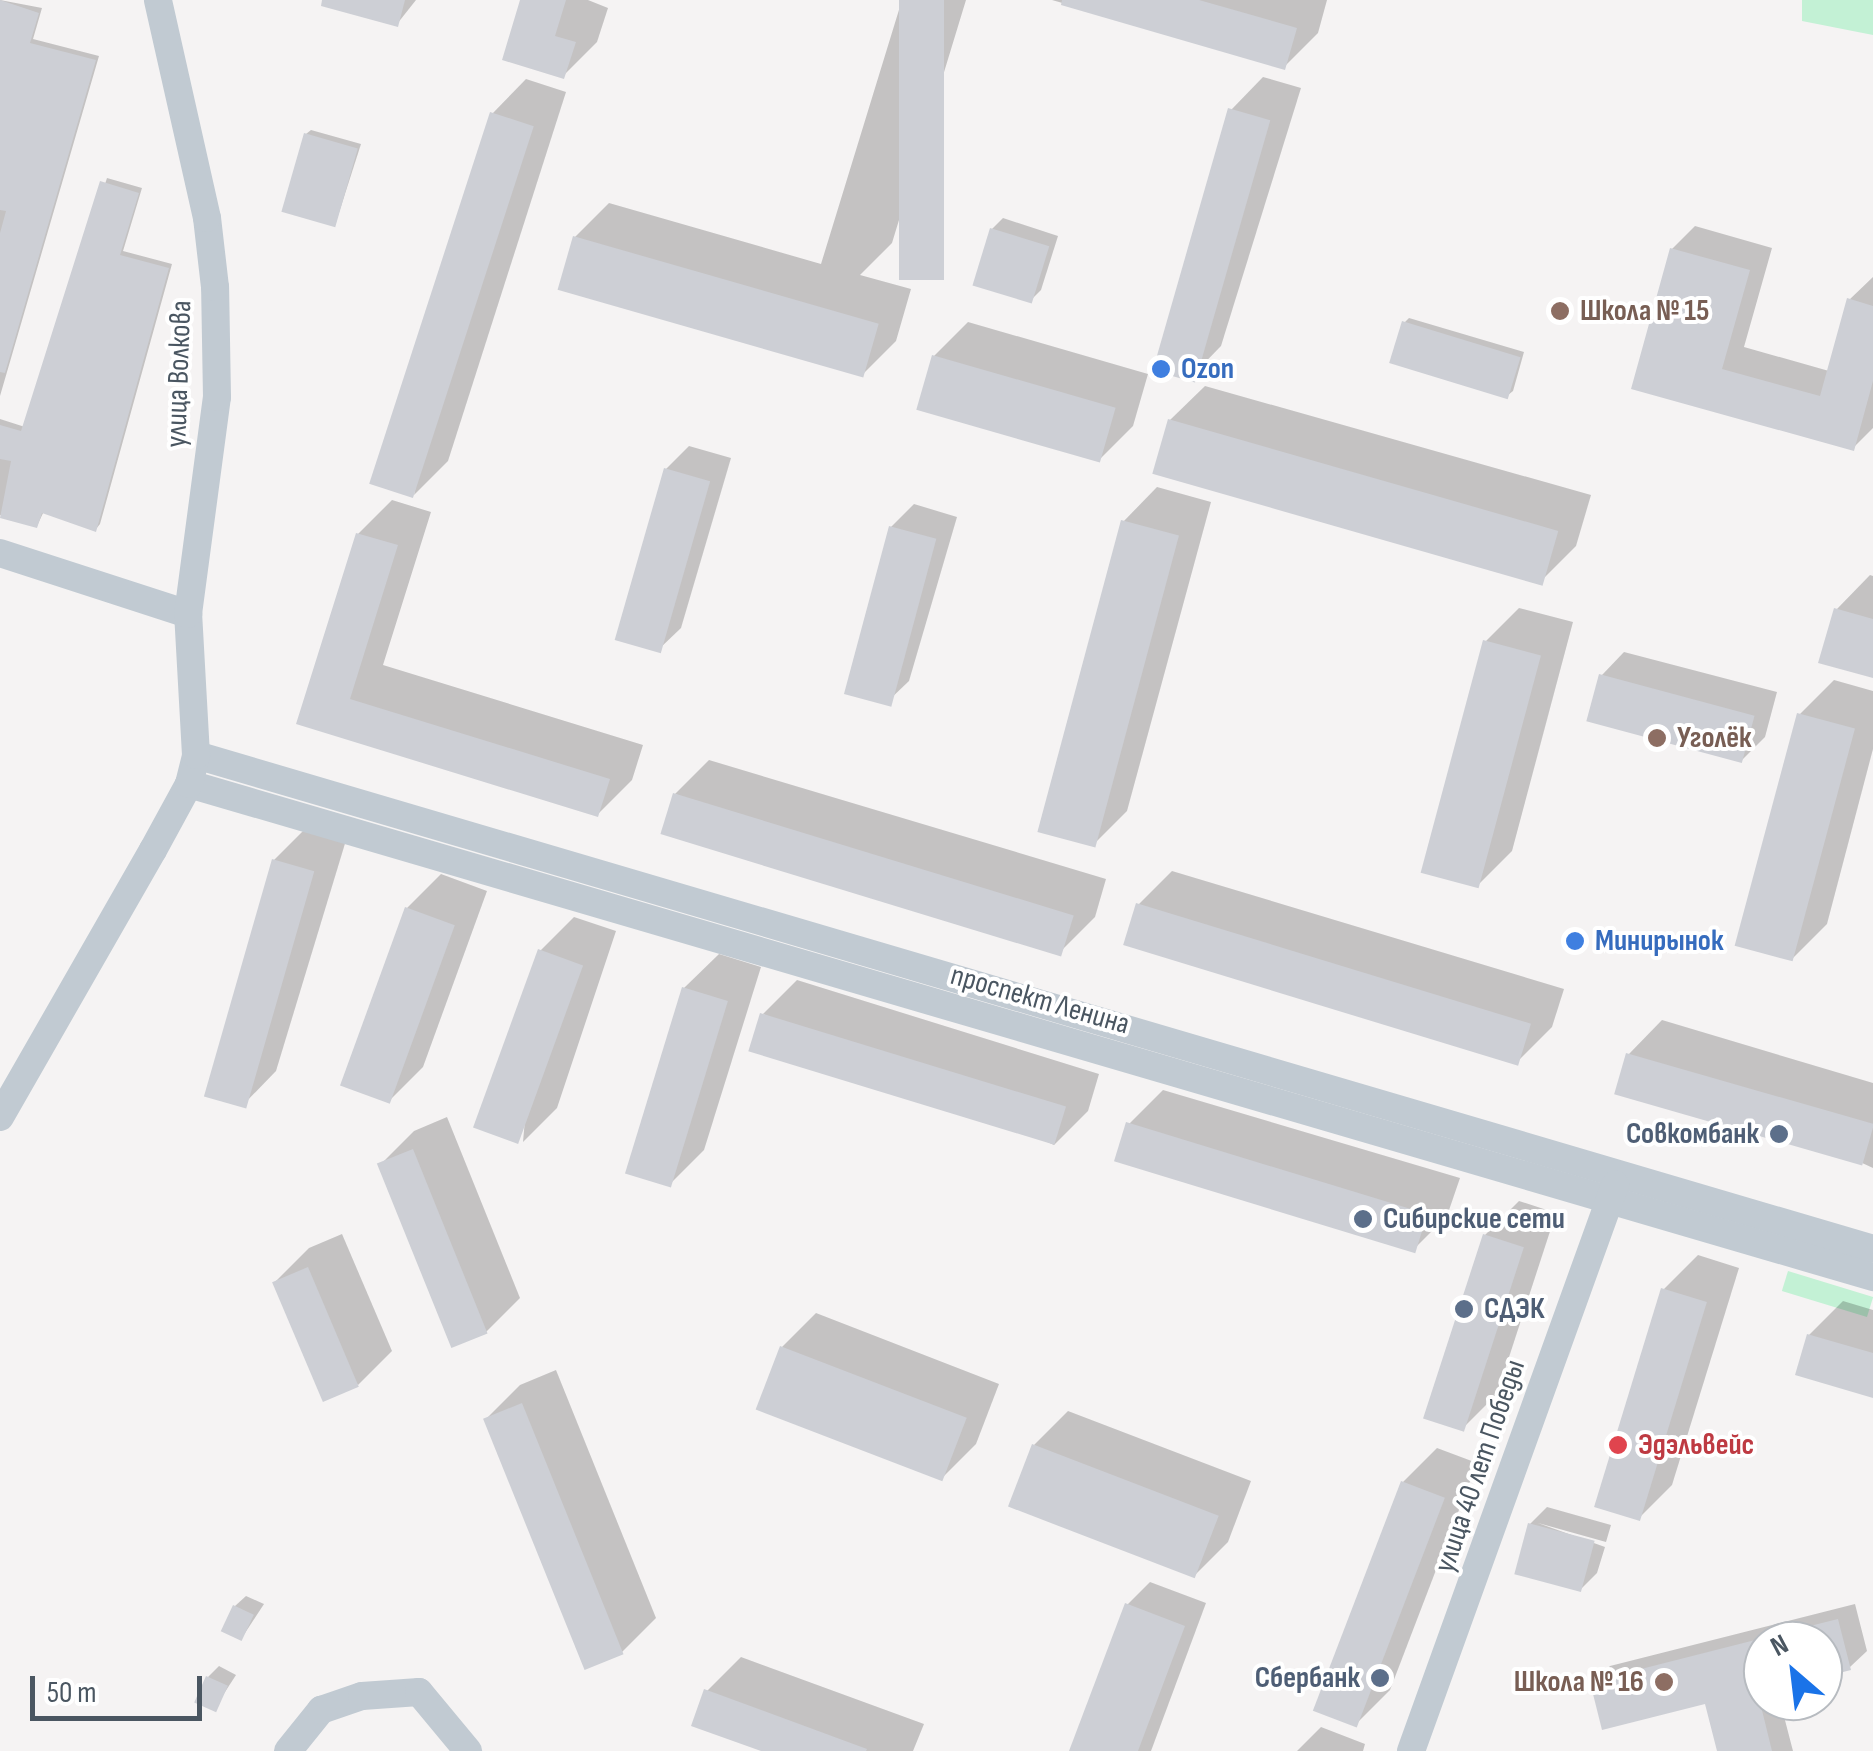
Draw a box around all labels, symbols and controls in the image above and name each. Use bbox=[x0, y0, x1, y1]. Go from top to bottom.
place label: Школа № 15 bbox=[1580, 293, 1709, 329]
street label: улица Волкова bbox=[158, 300, 200, 448]
marker: Школа № 15 bbox=[1549, 300, 1571, 322]
place label: Ozon bbox=[1181, 351, 1234, 387]
marker: Ozon bbox=[1150, 358, 1172, 380]
place label: Уголёк bbox=[1677, 720, 1752, 756]
marker: Уголёк bbox=[1646, 727, 1668, 749]
place label: Минирынок bbox=[1595, 923, 1724, 959]
marker: Минирынок bbox=[1564, 930, 1586, 952]
street label: проспект Ленина bbox=[947, 957, 1133, 1043]
place label: Совкомбанк bbox=[1626, 1116, 1759, 1152]
marker: Совкомбанк bbox=[1768, 1123, 1790, 1145]
place label: Сибирские сети bbox=[1383, 1201, 1565, 1237]
marker: Сибирские сети bbox=[1352, 1208, 1374, 1230]
place label: СДЭК bbox=[1484, 1291, 1545, 1327]
marker: СДЭК bbox=[1453, 1298, 1475, 1320]
street label: улица 40 лет Победы bbox=[1427, 1355, 1533, 1577]
place label: Эдэльвейс bbox=[1638, 1427, 1754, 1463]
marker: Эдэльвейс bbox=[1607, 1434, 1629, 1456]
north arrow bbox=[1743, 1621, 1843, 1721]
text: N bbox=[1765, 1628, 1794, 1664]
scale bar bbox=[35, 1656, 208, 1718]
place label: Сбербанк bbox=[1255, 1660, 1360, 1696]
place label: Школа № 16 bbox=[1514, 1664, 1644, 1700]
marker: Сбербанк bbox=[1369, 1667, 1391, 1689]
marker: Школа № 16 bbox=[1653, 1671, 1675, 1693]
text: 50 m bbox=[47, 1675, 96, 1711]

